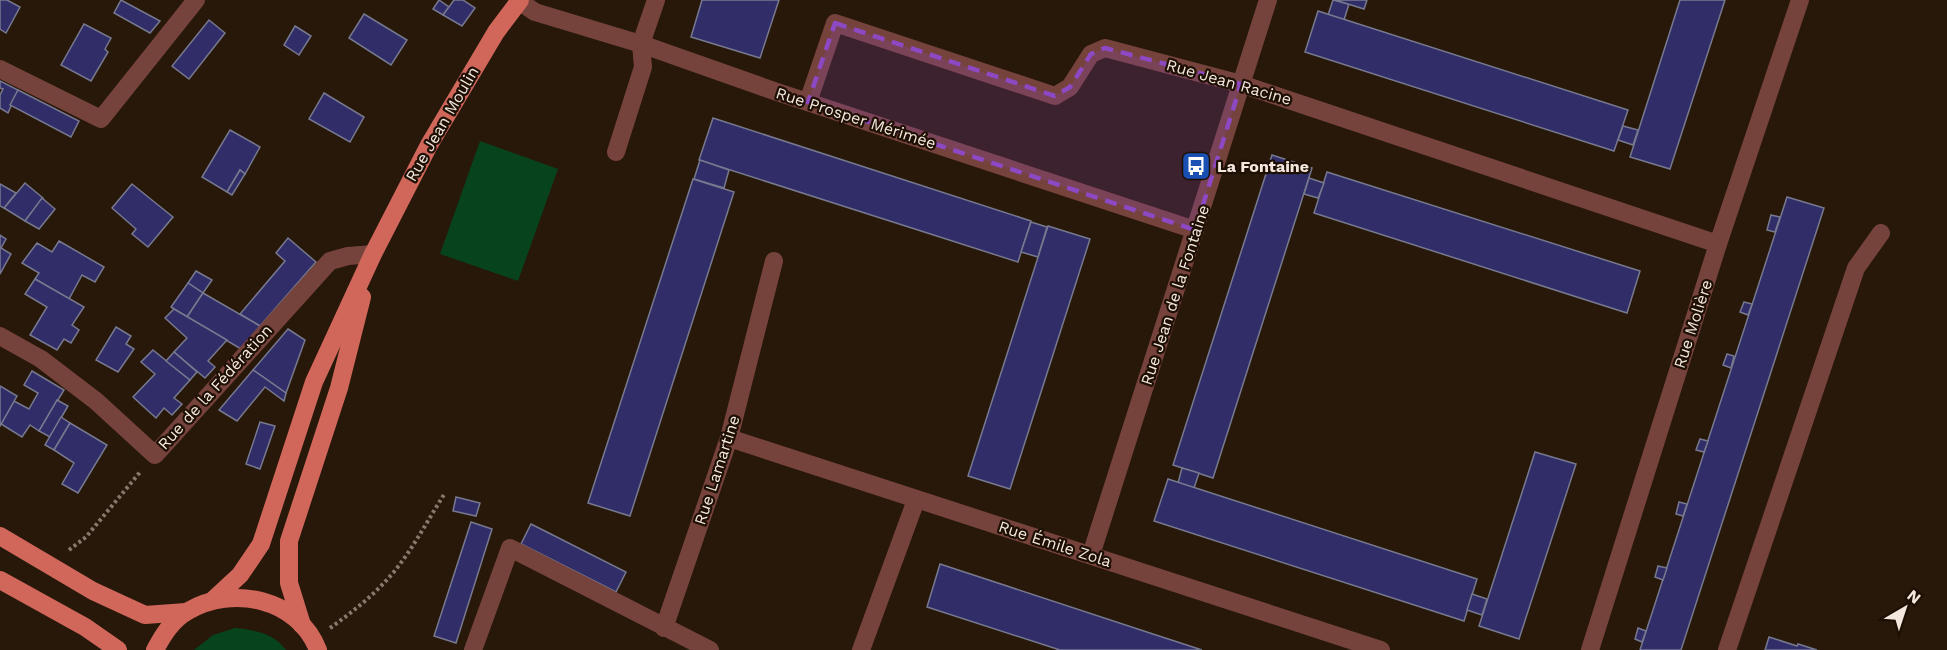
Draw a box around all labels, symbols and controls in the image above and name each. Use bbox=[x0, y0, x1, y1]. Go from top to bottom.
street label: Rue Jean Racine bbox=[1164, 55, 1294, 109]
street label: Rue Jean Moulin bbox=[401, 63, 483, 185]
street label: Rue Prosper Mérimée bbox=[774, 83, 938, 153]
bus stop icon: La Fontaine bbox=[1180, 150, 1212, 182]
place label: La Fontaine bbox=[1217, 157, 1309, 176]
street label: Rue Jean de la Fontaine bbox=[1137, 202, 1213, 388]
street label: Rue Molière bbox=[1670, 277, 1716, 371]
street label: Rue de la Fédération bbox=[154, 321, 276, 453]
street label: Rue Lamartine bbox=[690, 413, 744, 527]
street label: Rue Émile Zola bbox=[996, 517, 1114, 571]
north arrow bbox=[1875, 578, 1935, 638]
text: N bbox=[1904, 586, 1925, 608]

